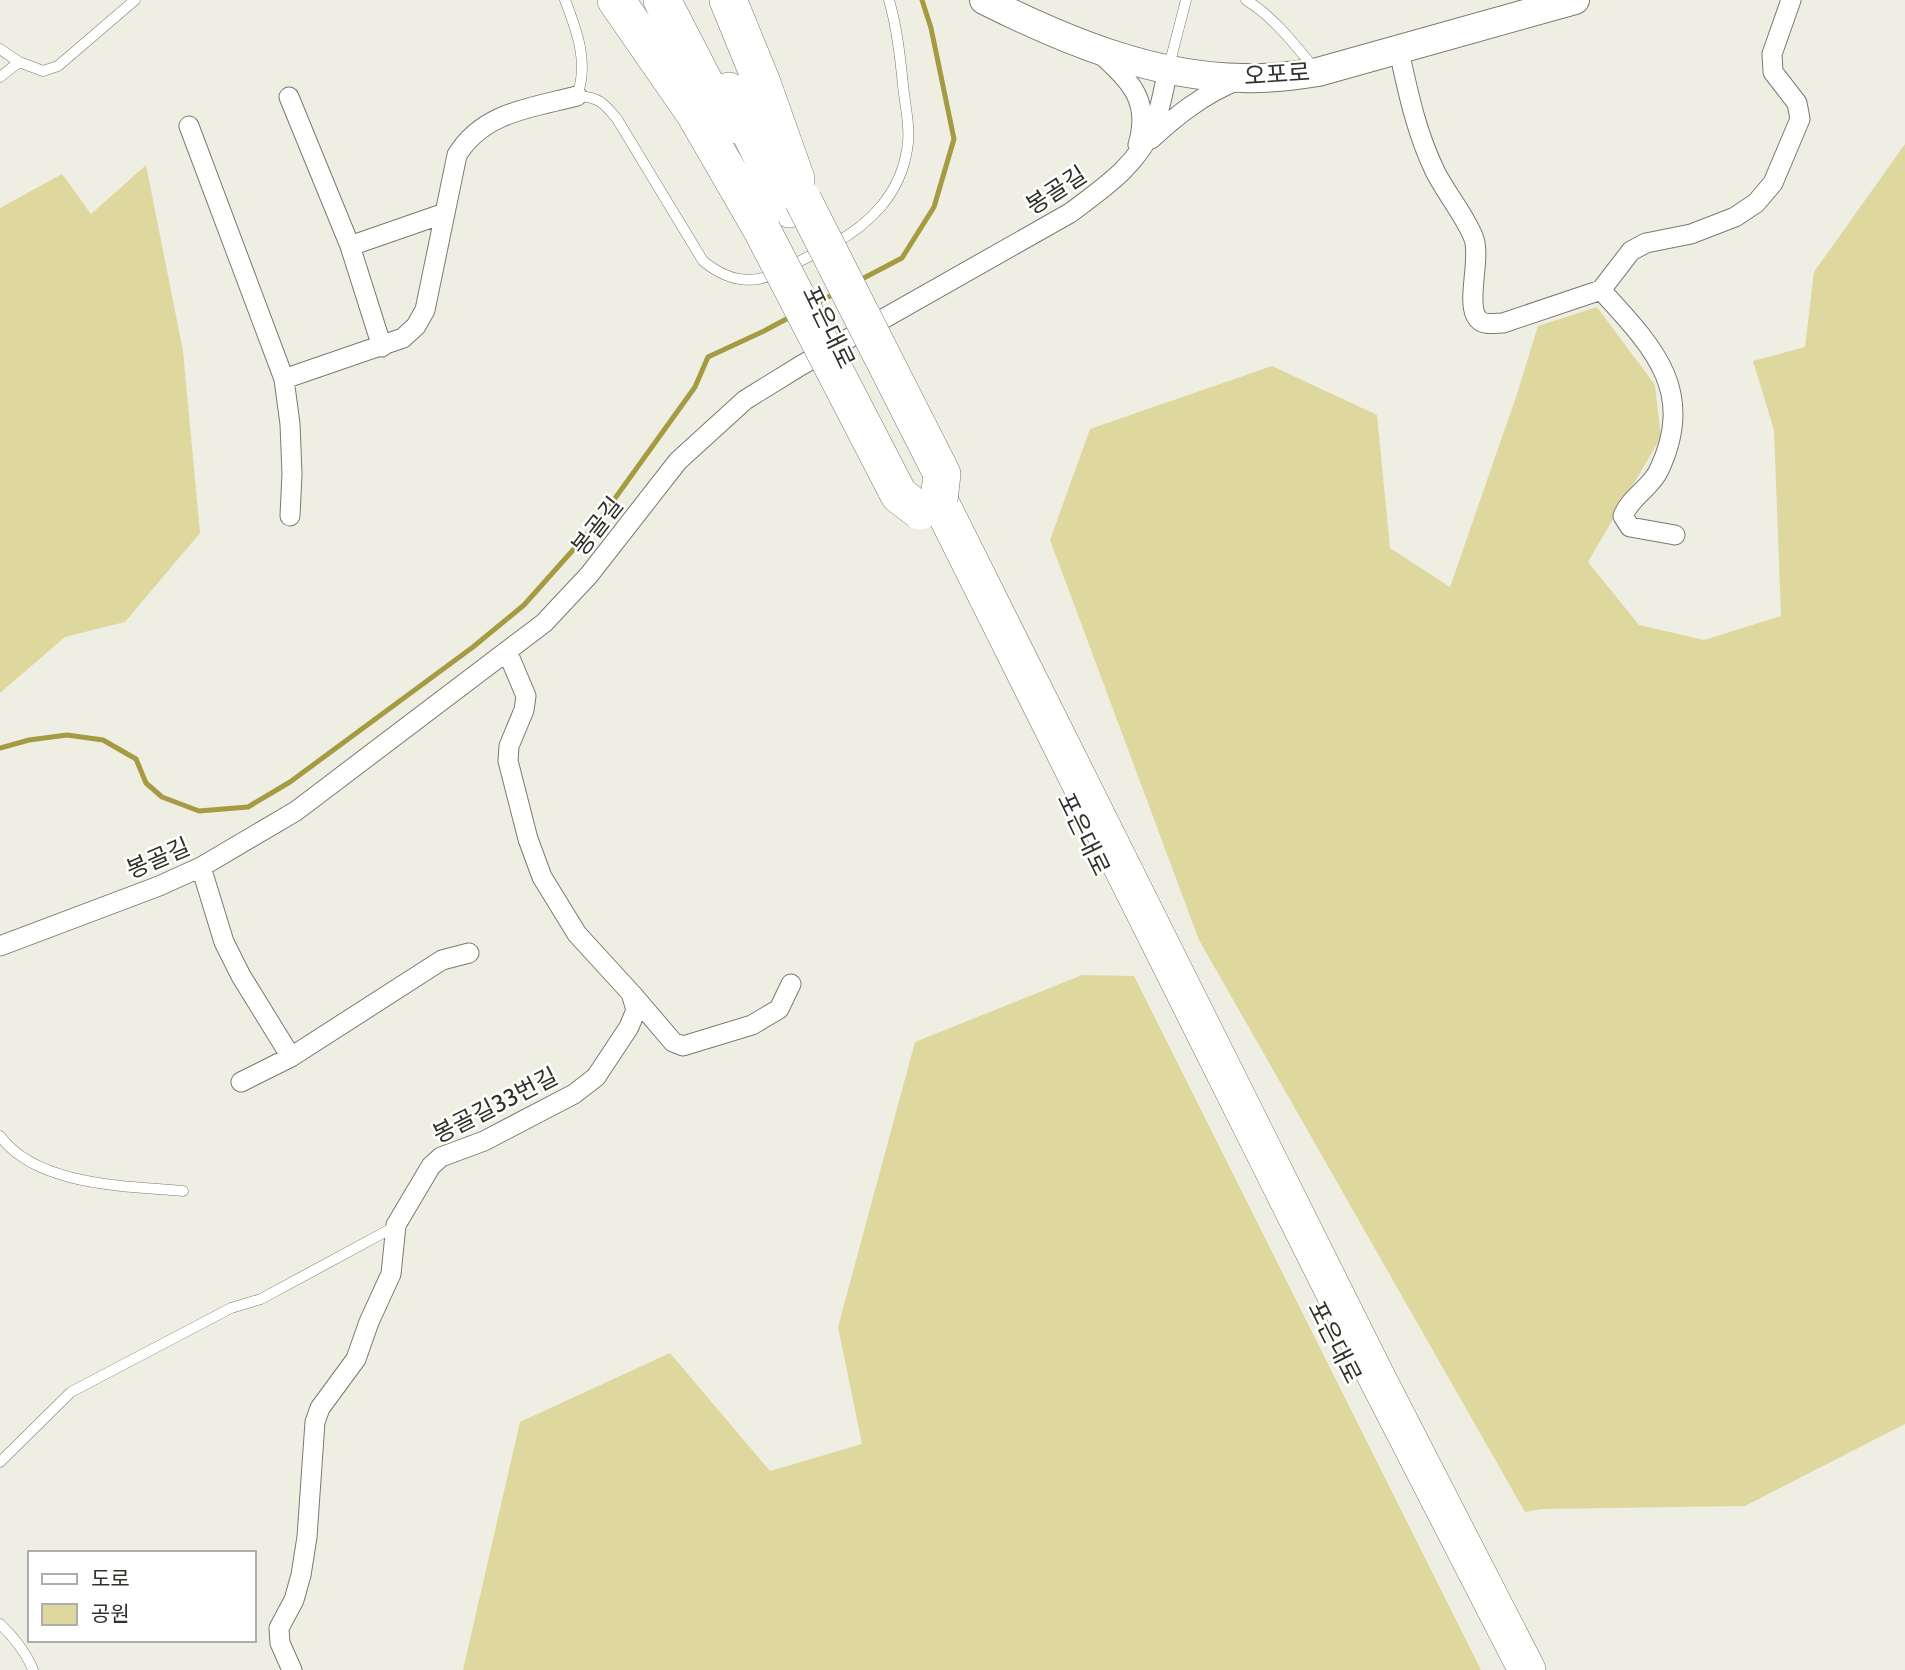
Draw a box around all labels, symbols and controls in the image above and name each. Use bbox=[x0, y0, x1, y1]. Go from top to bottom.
street label: 오포로 bbox=[1243, 57, 1311, 91]
street label: 봉골길 bbox=[1020, 160, 1092, 220]
street label: 포은대로 bbox=[797, 281, 861, 373]
street label: 봉골길 bbox=[565, 491, 629, 561]
street label: 포은대로 bbox=[1052, 788, 1116, 880]
street label: 봉골길 bbox=[122, 832, 194, 884]
street label: 봉골길33번길 bbox=[428, 1061, 562, 1149]
street label: 포은대로 bbox=[1302, 1296, 1368, 1388]
legend bbox=[28, 1551, 256, 1642]
text: 도로 bbox=[91, 1566, 130, 1591]
text: 공원 bbox=[91, 1601, 130, 1626]

